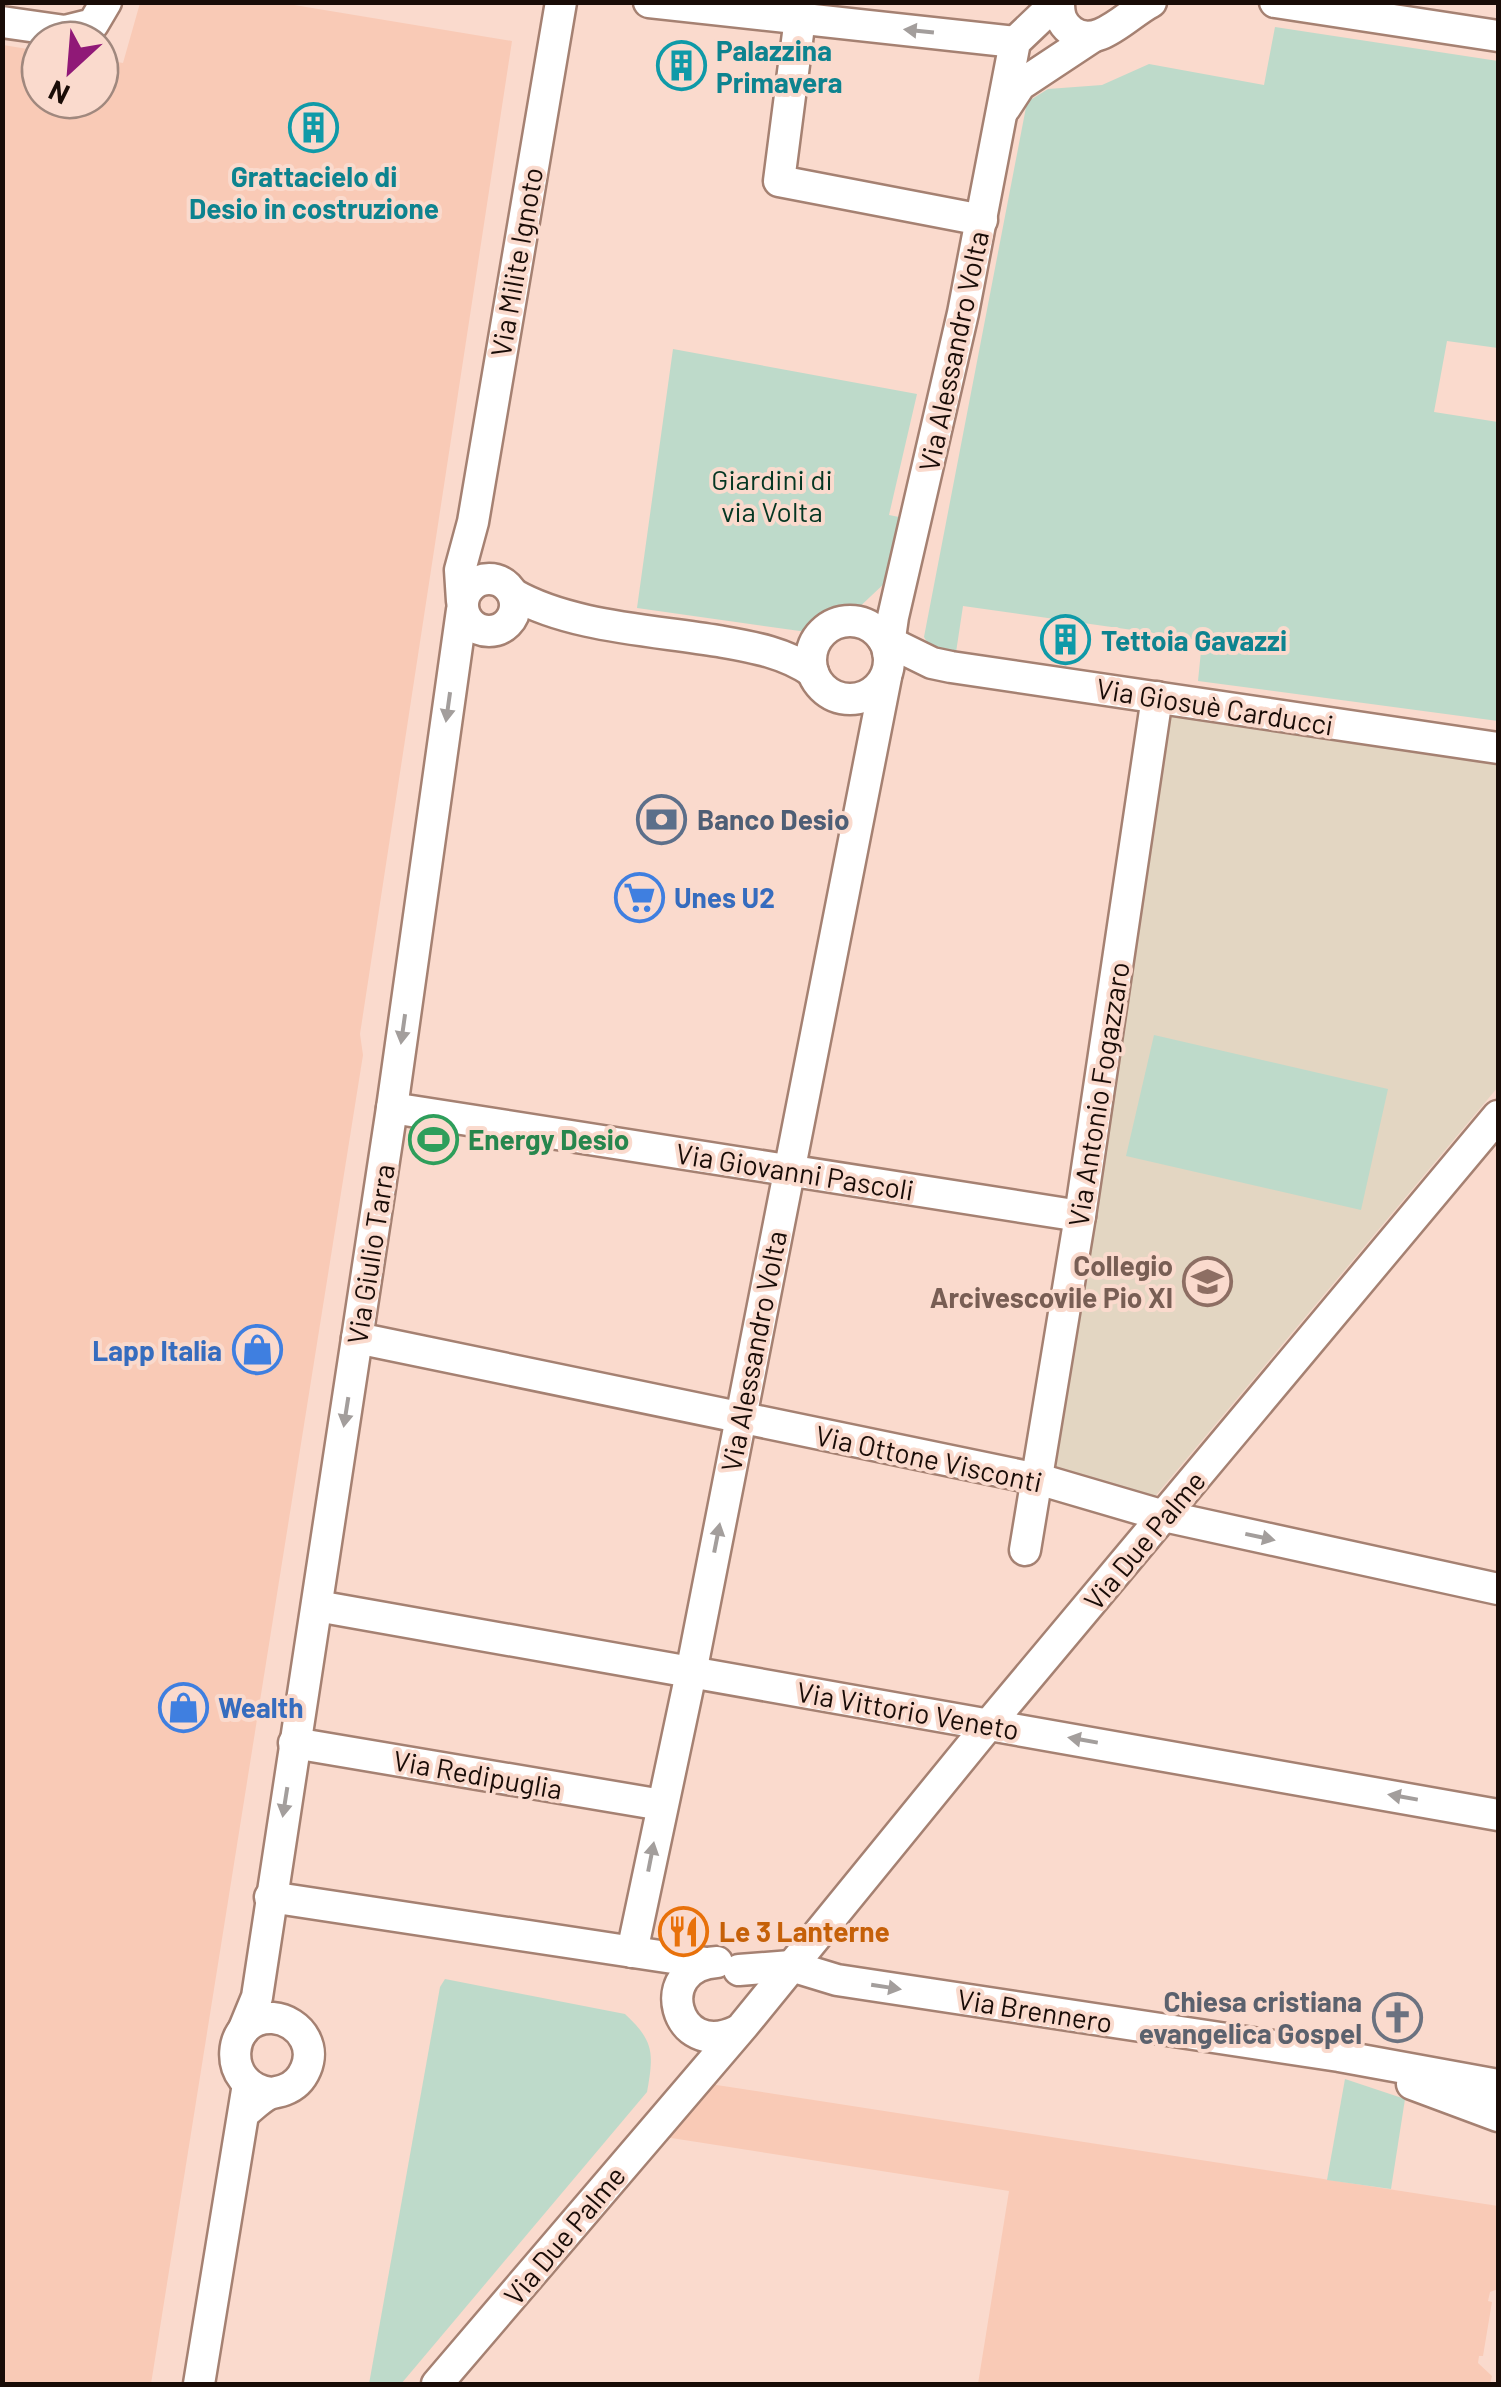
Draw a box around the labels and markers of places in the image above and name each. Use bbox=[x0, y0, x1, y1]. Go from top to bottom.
place label: Palazzina Primavera bbox=[716, 33, 843, 99]
building icon: Palazzina Primavera bbox=[655, 40, 707, 92]
building icon: Grattacielo di Desio in costruzione bbox=[288, 102, 340, 154]
place label: Grattacielo di Desio in costruzione bbox=[189, 159, 439, 225]
building icon: Tettoia Gavazzi bbox=[1040, 614, 1092, 666]
place label: Tettoia Gavazzi bbox=[1101, 623, 1287, 657]
bank icon: Banco Desio bbox=[636, 793, 688, 845]
place label: Banco Desio bbox=[697, 802, 850, 836]
supermarket icon: Unes U2 bbox=[613, 871, 665, 923]
place label: Unes U2 bbox=[674, 880, 775, 914]
sports icon: Energy Desio bbox=[407, 1113, 459, 1165]
place label: Energy Desio bbox=[468, 1122, 629, 1156]
place label: Collegio Arcivescovile Pio XI bbox=[930, 1248, 1173, 1314]
school or university icon: Collegio Arcivescovile Pio XI bbox=[1182, 1255, 1234, 1307]
shop icon: Lapp Italia bbox=[231, 1324, 283, 1376]
place label: Lapp Italia bbox=[92, 1333, 222, 1367]
shop icon: Wealth bbox=[157, 1681, 209, 1733]
place label: Wealth bbox=[218, 1690, 304, 1724]
restaurant icon: Le 3 Lanterne bbox=[658, 1905, 710, 1957]
place label: Le 3 Lanterne bbox=[719, 1914, 890, 1948]
place label: Chiesa cristiana evangelica Gospel bbox=[1139, 1984, 1362, 2050]
church icon: Chiesa cristiana evangelica Gospel bbox=[1371, 1991, 1423, 2043]

